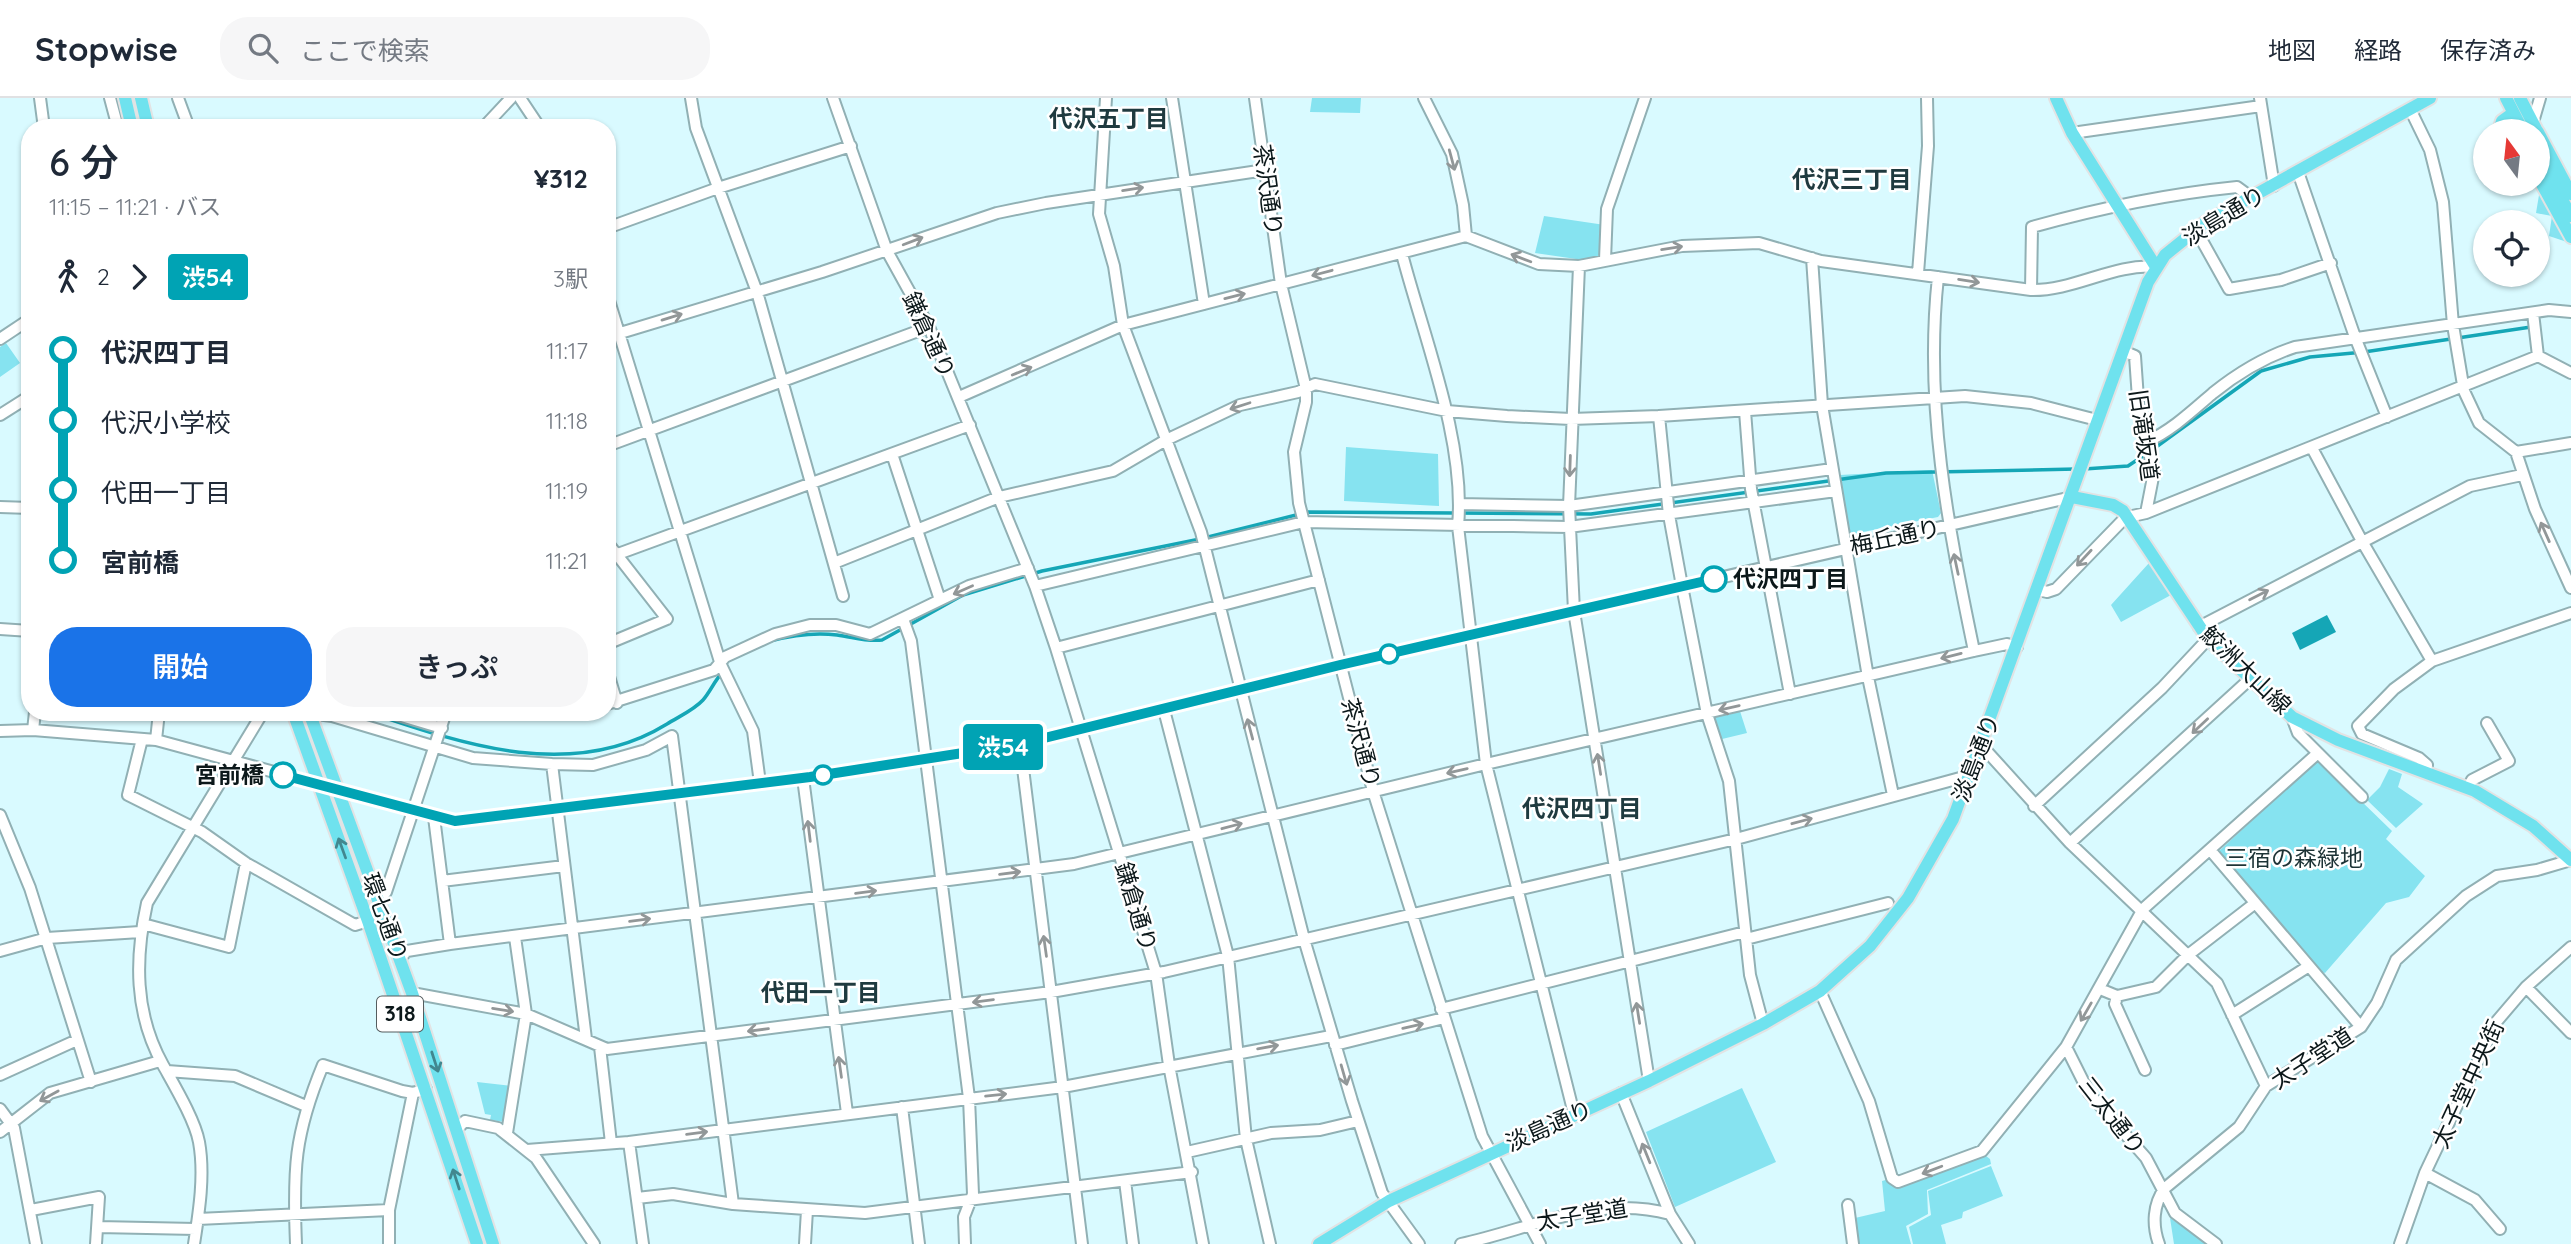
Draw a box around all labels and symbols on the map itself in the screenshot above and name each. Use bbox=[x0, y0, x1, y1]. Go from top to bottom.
district label: 代沢五丁目 bbox=[1049, 103, 1169, 133]
north arrow bbox=[2473, 119, 2550, 196]
street label: 茶沢通り bbox=[1248, 142, 1289, 238]
one-way arrow bbox=[1447, 148, 1460, 170]
district label: 代沢三丁目 bbox=[1792, 164, 1912, 194]
street label: 淡島通り bbox=[2177, 179, 2271, 252]
one-way arrow bbox=[1122, 183, 1144, 196]
one-way arrow bbox=[901, 234, 923, 246]
one-way arrow bbox=[1660, 241, 1683, 254]
one-way arrow bbox=[1511, 250, 1533, 263]
one-way arrow bbox=[1311, 267, 1334, 280]
one-way arrow bbox=[1957, 275, 1980, 288]
street label: 鎌倉通り bbox=[897, 287, 962, 383]
one-way arrow bbox=[1223, 289, 1246, 302]
one-way arrow bbox=[661, 309, 683, 322]
one-way arrow bbox=[1010, 364, 1032, 377]
street label: 旧滝坂道 bbox=[2124, 387, 2165, 483]
one-way arrow bbox=[1229, 401, 1251, 414]
one-way arrow bbox=[1563, 454, 1577, 477]
street label: 梅丘通り bbox=[1847, 513, 1943, 560]
one-way arrow bbox=[2538, 522, 2551, 543]
one-way arrow bbox=[2075, 549, 2092, 566]
one-way arrow bbox=[1949, 553, 1963, 576]
place label: 代沢四丁目 bbox=[1733, 564, 1848, 593]
marker: 代沢四丁目 bbox=[1701, 566, 1727, 592]
one-way arrow bbox=[953, 584, 974, 597]
one-way arrow bbox=[2249, 588, 2269, 602]
street label: 鮫洲大山線 bbox=[2195, 619, 2298, 720]
unlabelled marker bbox=[1379, 644, 1399, 664]
one-way arrow bbox=[1940, 650, 1963, 664]
street label: 茶沢通り bbox=[1336, 695, 1387, 791]
one-way arrow bbox=[1718, 702, 1741, 715]
street label: 淡島通り bbox=[1946, 710, 2006, 806]
one-way arrow bbox=[1243, 718, 1256, 741]
one-way arrow bbox=[2192, 718, 2209, 735]
line badge: 渋54 bbox=[963, 724, 1043, 770]
one-way arrow bbox=[1592, 753, 1605, 776]
place label: 宮前橋 bbox=[195, 760, 264, 789]
marker: 宮前橋 bbox=[270, 762, 296, 788]
unlabelled marker bbox=[813, 765, 833, 785]
one-way arrow bbox=[1446, 765, 1468, 778]
district label: 代沢四丁目 bbox=[1522, 793, 1642, 823]
one-way arrow bbox=[1790, 814, 1812, 827]
one-way arrow bbox=[1220, 819, 1243, 832]
one-way arrow bbox=[803, 820, 816, 843]
one-way arrow bbox=[335, 838, 347, 860]
park label: 三宿の森緑地 bbox=[2225, 843, 2363, 872]
street label: 鎌倉通り bbox=[1109, 859, 1164, 955]
one-way arrow bbox=[998, 867, 1021, 880]
street label: 環七通り bbox=[356, 869, 415, 965]
one-way arrow bbox=[854, 885, 876, 898]
one-way arrow bbox=[628, 914, 651, 927]
one-way arrow bbox=[1039, 935, 1052, 958]
district label: 代田一丁目 bbox=[761, 977, 881, 1007]
one-way arrow bbox=[973, 994, 995, 1007]
road number: 318 bbox=[377, 996, 423, 1032]
one-way arrow bbox=[2079, 1001, 2092, 1022]
one-way arrow bbox=[1631, 1002, 1644, 1025]
one-way arrow bbox=[491, 1004, 514, 1017]
street label: 太子堂中央街 bbox=[2425, 1015, 2510, 1152]
one-way arrow bbox=[1401, 1019, 1424, 1032]
street label: 太子堂道 bbox=[2265, 1020, 2358, 1095]
one-way arrow bbox=[747, 1023, 770, 1036]
one-way arrow bbox=[1256, 1040, 1279, 1053]
one-way arrow bbox=[429, 1051, 442, 1073]
one-way arrow bbox=[833, 1056, 846, 1078]
one-way arrow bbox=[1339, 1063, 1352, 1085]
street label: 三太通り bbox=[2073, 1071, 2152, 1161]
one-way arrow bbox=[984, 1088, 1007, 1101]
one-way arrow bbox=[40, 1090, 60, 1104]
street label: 淡島通り bbox=[1501, 1094, 1597, 1157]
one-way arrow bbox=[685, 1126, 708, 1139]
one-way arrow bbox=[1638, 1143, 1651, 1165]
one-way arrow bbox=[1921, 1164, 1943, 1177]
one-way arrow bbox=[449, 1169, 461, 1191]
street label: 太子堂道 bbox=[1534, 1193, 1630, 1236]

